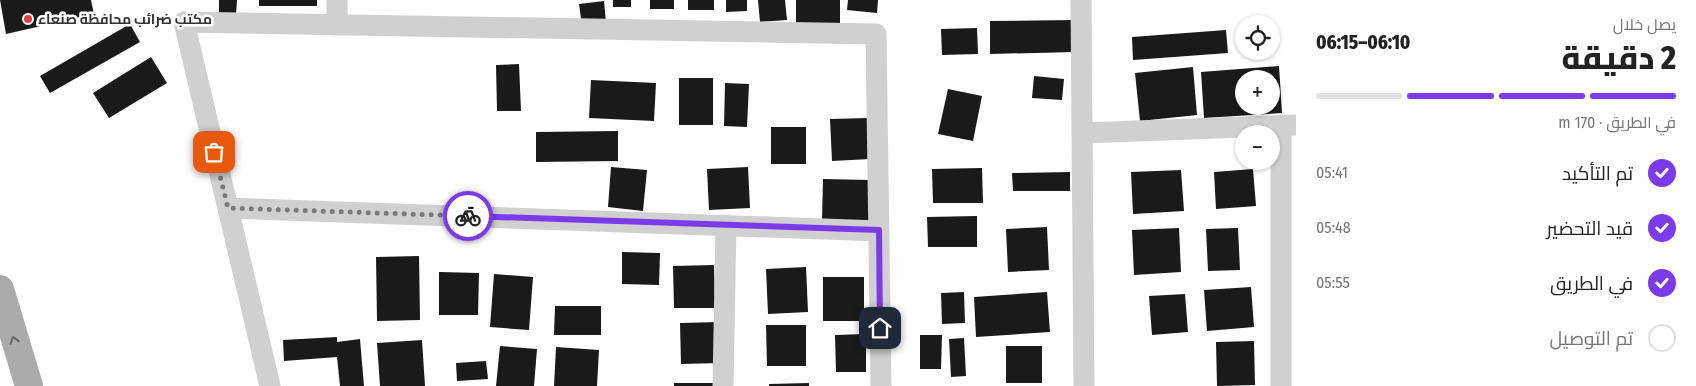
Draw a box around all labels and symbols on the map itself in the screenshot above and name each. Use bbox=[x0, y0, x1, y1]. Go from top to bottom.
place label: مكتب ضرائب محافظة صنعاء bbox=[38, 11, 212, 28]
marker: مكتب ضرائب محافظة صنعاء bbox=[22, 13, 34, 25]
pin bbox=[193, 131, 235, 173]
courier bbox=[443, 191, 493, 241]
pin bbox=[859, 307, 901, 349]
one-way arrow bbox=[10, 336, 20, 344]

